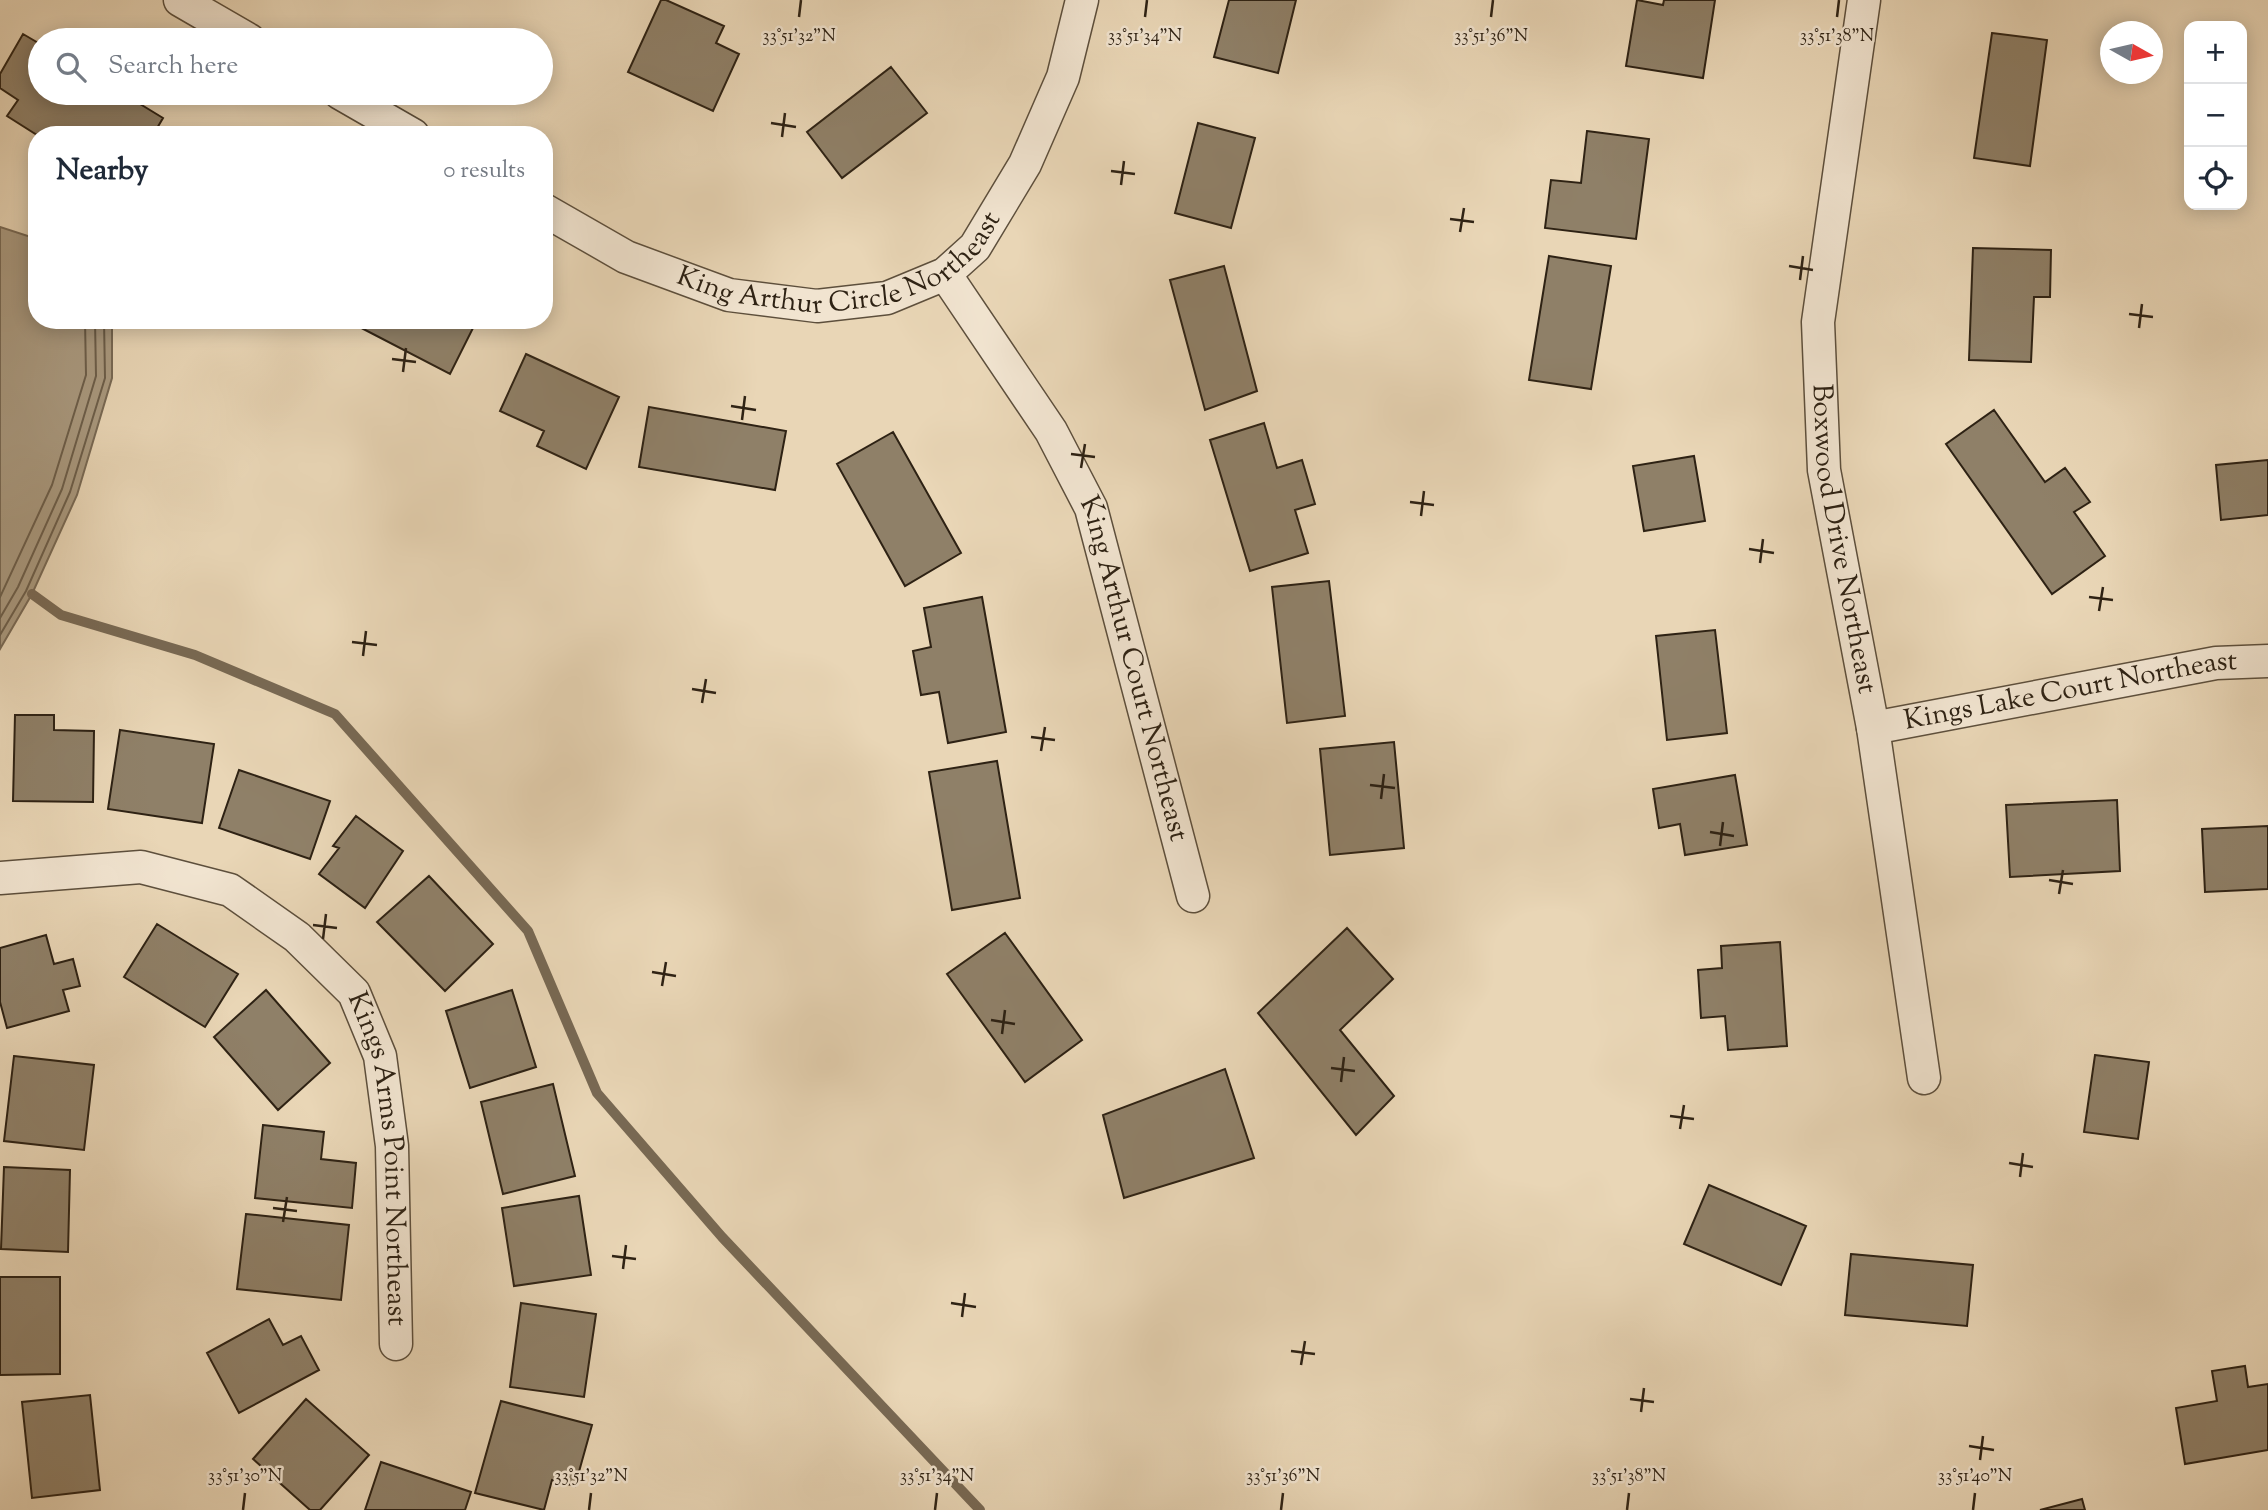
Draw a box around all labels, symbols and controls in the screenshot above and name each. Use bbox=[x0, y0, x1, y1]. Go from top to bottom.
north arrow bbox=[2100, 21, 2163, 84]
map controls bbox=[2184, 21, 2247, 210]
button: + bbox=[2184, 21, 2247, 84]
text: 33°51'32"N bbox=[762, 24, 836, 50]
text: 33°51'34"N bbox=[1108, 24, 1182, 50]
text: 33°51'36"N bbox=[1454, 24, 1528, 50]
text: 33°51'38"N bbox=[1800, 24, 1874, 50]
search box bbox=[28, 28, 553, 105]
icon: search bbox=[52, 48, 90, 86]
text: Search here bbox=[108, 48, 238, 85]
button: − bbox=[2184, 84, 2247, 147]
button: locate bbox=[2184, 147, 2247, 210]
text: Nearby bbox=[56, 150, 148, 193]
text: 0 results bbox=[443, 155, 525, 188]
street label: King Arthur Circle Northeast bbox=[671, 204, 1012, 326]
street label: Boxwood Drive Northeast bbox=[1801, 383, 1886, 698]
street label: King Arthur Court Northeast bbox=[1068, 489, 1198, 846]
street label: Kings Lake Court Northeast bbox=[1901, 642, 2238, 742]
street label: Kings Arms Point Northeast bbox=[336, 986, 416, 1327]
text: 33°51'30"N bbox=[208, 1464, 282, 1490]
text: 33°51'32"N bbox=[554, 1464, 628, 1490]
text: 33°51'34"N bbox=[900, 1464, 974, 1490]
text: 33°51'36"N bbox=[1246, 1464, 1320, 1490]
text: 33°51'38"N bbox=[1592, 1464, 1666, 1490]
text: 33°51'40"N bbox=[1938, 1464, 2012, 1490]

